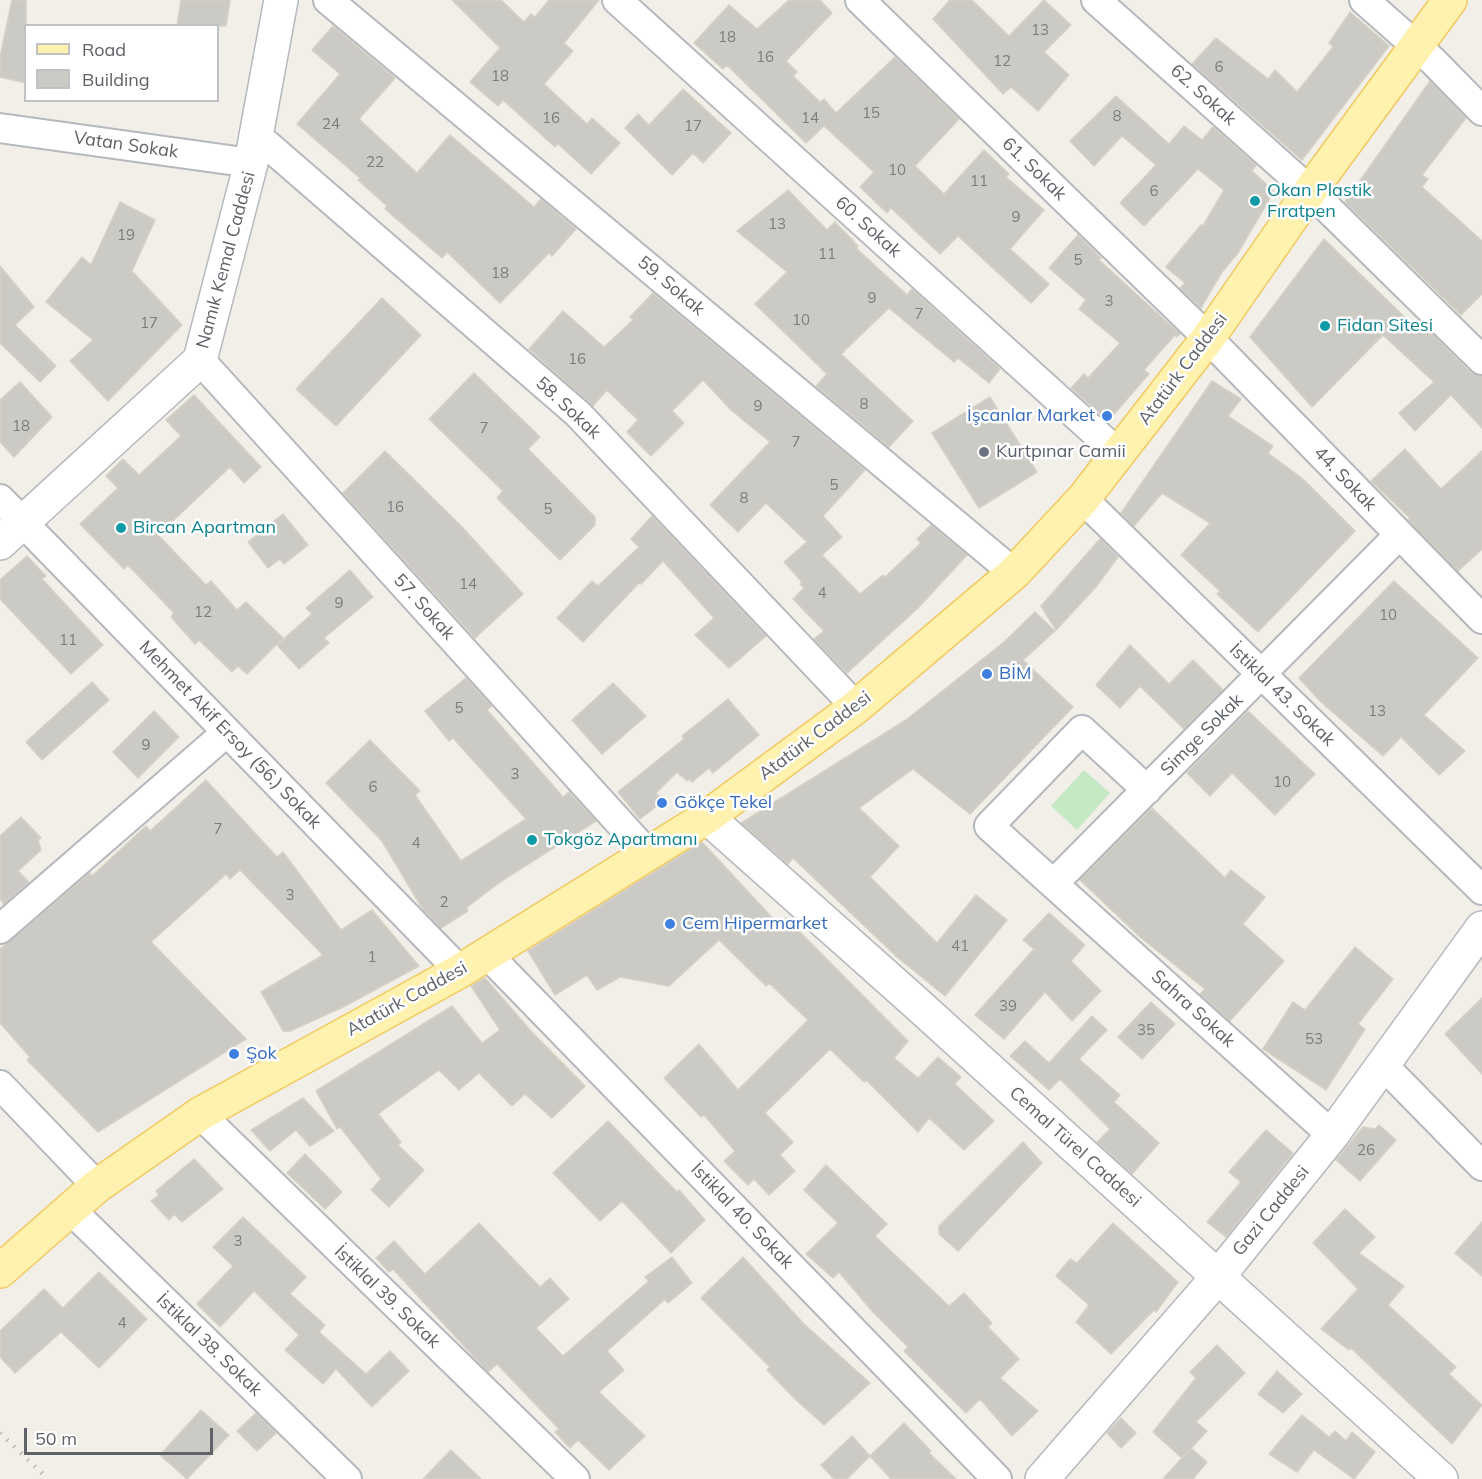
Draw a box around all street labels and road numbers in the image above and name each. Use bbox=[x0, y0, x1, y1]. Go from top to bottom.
street label: 62. Sokak bbox=[1166, 60, 1240, 130]
street label: Vatan Sokak bbox=[72, 127, 180, 163]
street label: 61. Sokak bbox=[997, 133, 1071, 205]
street label: Namık Kemal Caddesi bbox=[192, 169, 260, 351]
street label: 60. Sokak bbox=[831, 192, 905, 262]
street label: 59. Sokak bbox=[633, 252, 709, 320]
street label: Atatürk Caddesi bbox=[1134, 309, 1232, 429]
street label: 58. Sokak bbox=[531, 372, 605, 444]
street label: 44. Sokak bbox=[1309, 442, 1381, 516]
street label: 57. Sokak bbox=[389, 570, 459, 644]
street label: Mehmet Akif Ersoy (56.) Sokak bbox=[134, 637, 326, 833]
street label: İstiklal 43. Sokak bbox=[1225, 639, 1339, 751]
street label: Atatürk Caddesi bbox=[755, 687, 875, 785]
street label: Simge Sokak bbox=[1156, 689, 1248, 781]
street label: Atatürk Caddesi bbox=[343, 957, 471, 1041]
street label: Sahra Sokak bbox=[1147, 966, 1239, 1052]
street label: Cemal Türel Caddesi bbox=[1005, 1082, 1145, 1212]
street label: İstiklal 40. Sokak bbox=[686, 1159, 798, 1273]
street label: Gazi Caddesi bbox=[1228, 1162, 1314, 1260]
street label: İstiklal 39. Sokak bbox=[330, 1241, 444, 1353]
street label: İstiklal 38. Sokak bbox=[152, 1289, 266, 1401]

